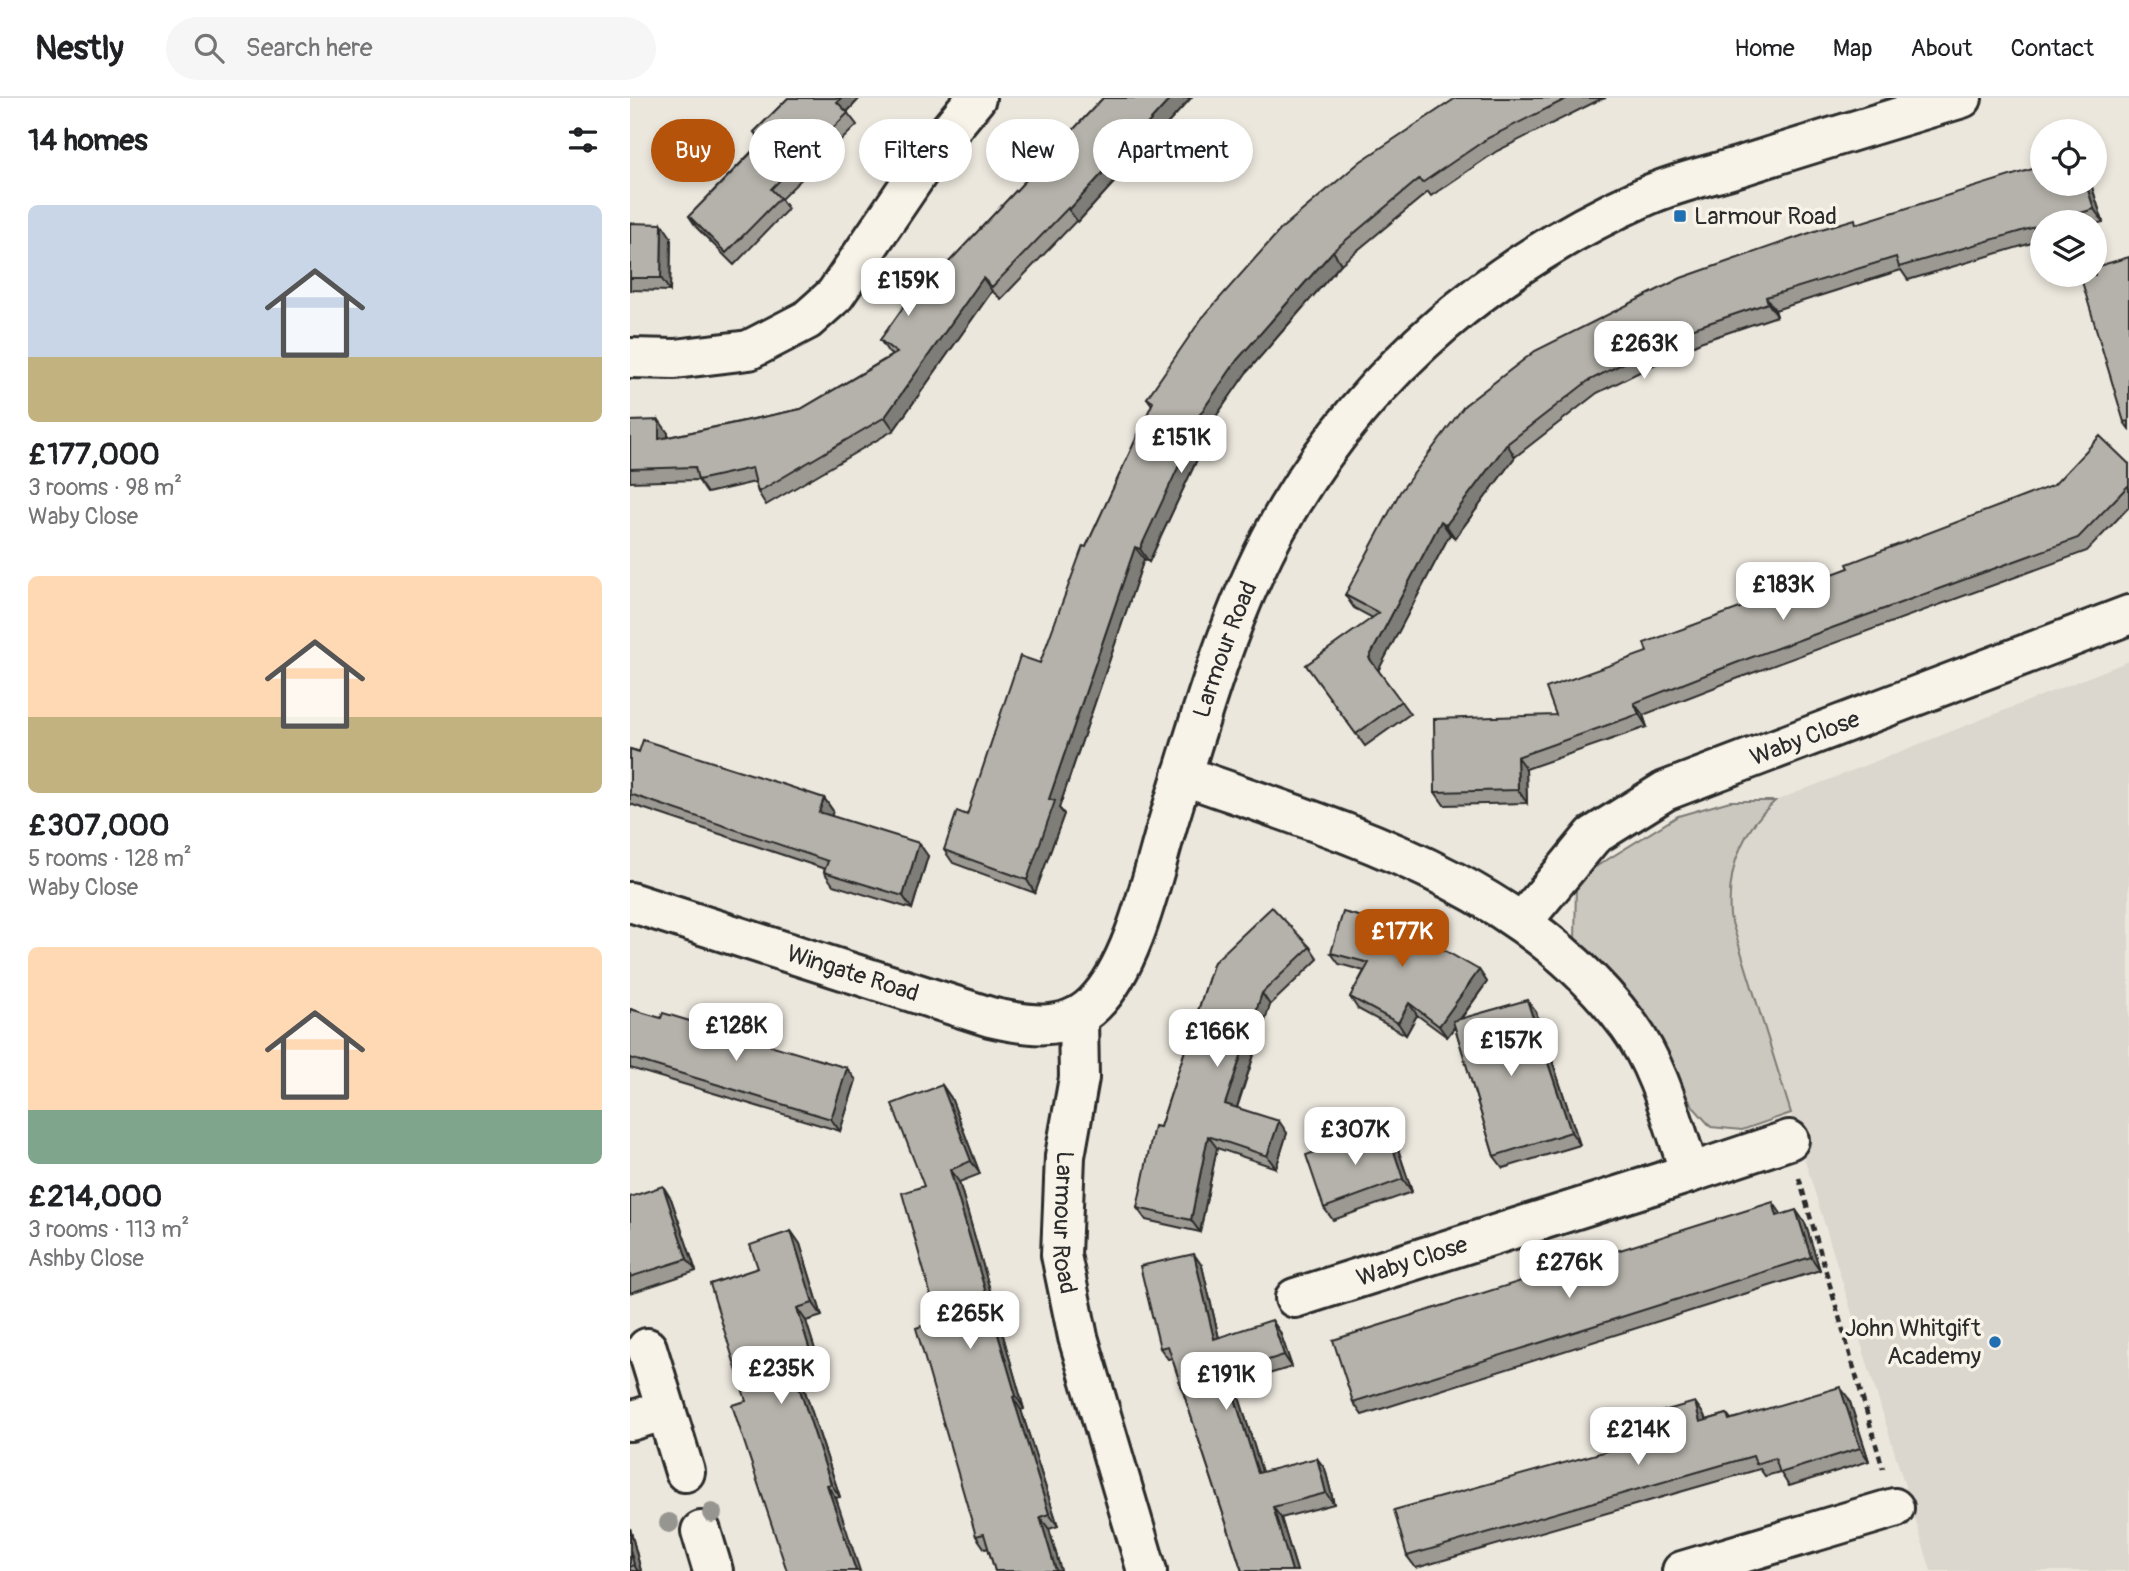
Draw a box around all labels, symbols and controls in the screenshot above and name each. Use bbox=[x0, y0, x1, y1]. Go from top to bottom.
search box bbox=[166, 17, 656, 80]
text: Nestly bbox=[35, 28, 124, 69]
icon: search bbox=[190, 29, 228, 67]
text: Search here bbox=[246, 32, 373, 64]
text: Home bbox=[1734, 34, 1795, 63]
text: Map bbox=[1833, 34, 1873, 63]
text: About bbox=[1911, 34, 1973, 63]
text: Contact bbox=[2011, 34, 2094, 63]
chip: Buy bbox=[651, 119, 735, 182]
chip: Rent bbox=[749, 119, 845, 182]
chip: Filters bbox=[859, 119, 972, 182]
chip: New bbox=[986, 119, 1079, 182]
chip: Apartment bbox=[1093, 119, 1253, 182]
map controls bbox=[2030, 119, 2107, 287]
button: locate bbox=[2030, 119, 2107, 196]
icon: filters bbox=[564, 121, 602, 159]
text: 14 homes bbox=[28, 122, 148, 159]
place label: Larmour Road bbox=[1694, 202, 1837, 231]
marker: Larmour Road bbox=[1672, 208, 1688, 224]
button: layers bbox=[2030, 210, 2107, 287]
icon: home bbox=[252, 250, 378, 376]
pin: £159K bbox=[859, 258, 957, 318]
text: £159K bbox=[877, 266, 939, 295]
pin: £263K bbox=[1595, 322, 1693, 381]
text: £263K bbox=[1610, 329, 1678, 358]
pin: £151K bbox=[1132, 416, 1230, 475]
text: £151K bbox=[1151, 423, 1211, 452]
text: £177,000 bbox=[28, 436, 160, 473]
text: 3 rooms · 98 m² bbox=[28, 473, 182, 502]
text: Waby Close bbox=[28, 502, 138, 531]
pin: £183K bbox=[1734, 562, 1832, 622]
text: £183K bbox=[1752, 570, 1814, 599]
street label: Larmour Road bbox=[1187, 577, 1264, 721]
icon: home bbox=[252, 621, 378, 747]
street label: Waby Close bbox=[1746, 704, 1864, 772]
text: £307,000 bbox=[28, 807, 169, 844]
text: 5 rooms · 128 m² bbox=[28, 844, 192, 873]
text: Waby Close bbox=[28, 873, 138, 902]
pin: £177K bbox=[1353, 910, 1451, 969]
text: £177K bbox=[1371, 917, 1433, 946]
street label: Wingate Road bbox=[783, 939, 922, 1008]
icon: home bbox=[252, 992, 378, 1118]
pin: £128K bbox=[687, 1004, 785, 1063]
pin: £166K bbox=[1168, 1010, 1266, 1069]
text: £128K bbox=[705, 1011, 767, 1040]
text: £166K bbox=[1185, 1017, 1249, 1046]
pin: £157K bbox=[1462, 1018, 1560, 1078]
text: £157K bbox=[1480, 1026, 1542, 1055]
pin: £307K bbox=[1306, 1108, 1404, 1167]
text: £307K bbox=[1320, 1115, 1390, 1144]
street label: Larmour Road bbox=[1046, 1151, 1083, 1296]
text: £214,000 bbox=[28, 1178, 162, 1215]
text: 3 rooms · 113 m² bbox=[28, 1215, 189, 1244]
street label: Waby Close bbox=[1353, 1230, 1471, 1293]
pin: £276K bbox=[1520, 1240, 1618, 1300]
text: Ashby Close bbox=[28, 1244, 144, 1273]
text: £276K bbox=[1535, 1248, 1603, 1277]
pin: £265K bbox=[921, 1292, 1019, 1351]
text: £265K bbox=[936, 1299, 1004, 1328]
place label: John Whitgift Academy bbox=[1845, 1314, 1981, 1371]
marker: John Whitgift Academy bbox=[1987, 1334, 2003, 1350]
pin: £235K bbox=[732, 1346, 830, 1406]
pin: £191K bbox=[1177, 1352, 1275, 1412]
text: £235K bbox=[748, 1354, 814, 1383]
text: £191K bbox=[1197, 1360, 1255, 1389]
pin: £214K bbox=[1589, 1408, 1687, 1467]
text: £214K bbox=[1606, 1415, 1670, 1444]

